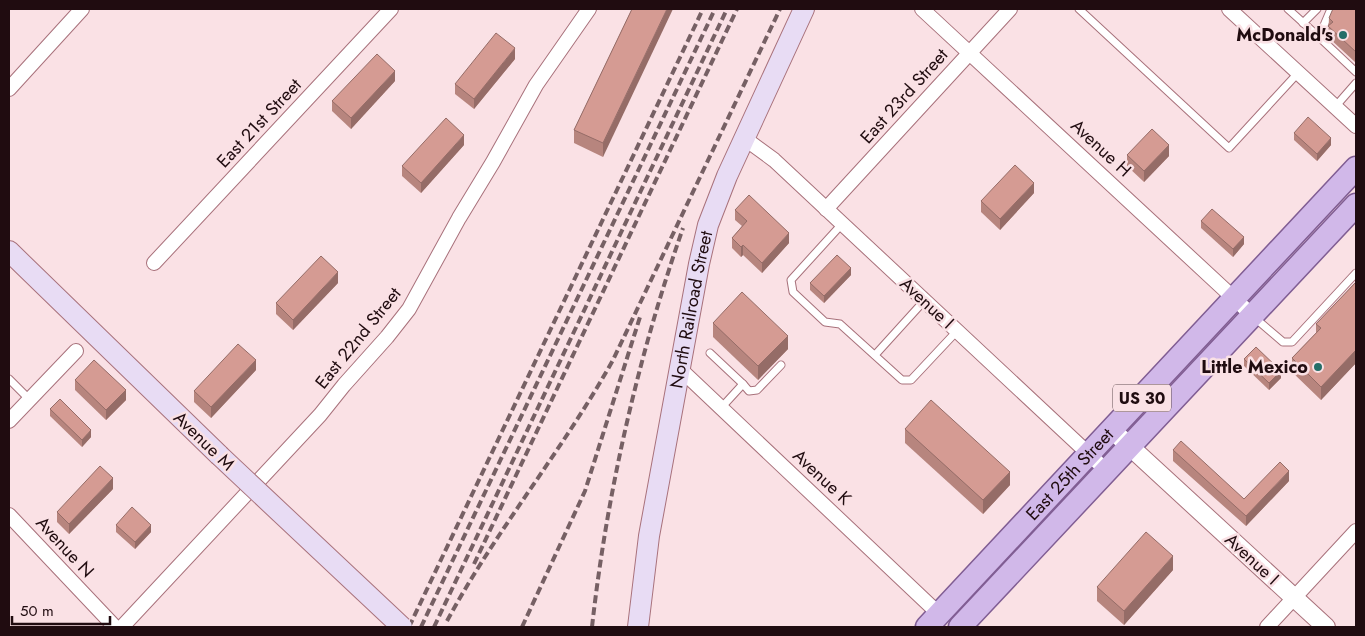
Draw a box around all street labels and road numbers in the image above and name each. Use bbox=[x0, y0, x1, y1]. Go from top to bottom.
street label: East 23rd Street bbox=[854, 42, 954, 149]
street label: East 21st Street bbox=[211, 72, 308, 173]
street label: Avenue H bbox=[1065, 113, 1137, 183]
street label: North Railroad Street bbox=[663, 228, 719, 390]
street label: Avenue I bbox=[894, 271, 960, 335]
street label: East 22nd Street bbox=[309, 281, 408, 394]
road number: US 30 bbox=[1113, 384, 1171, 412]
street label: Avenue M bbox=[168, 405, 240, 477]
street label: East 25th Street bbox=[1020, 422, 1120, 526]
street label: Avenue K bbox=[787, 443, 858, 512]
street label: Avenue N bbox=[30, 511, 100, 583]
street label: Avenue I bbox=[1219, 527, 1285, 591]

